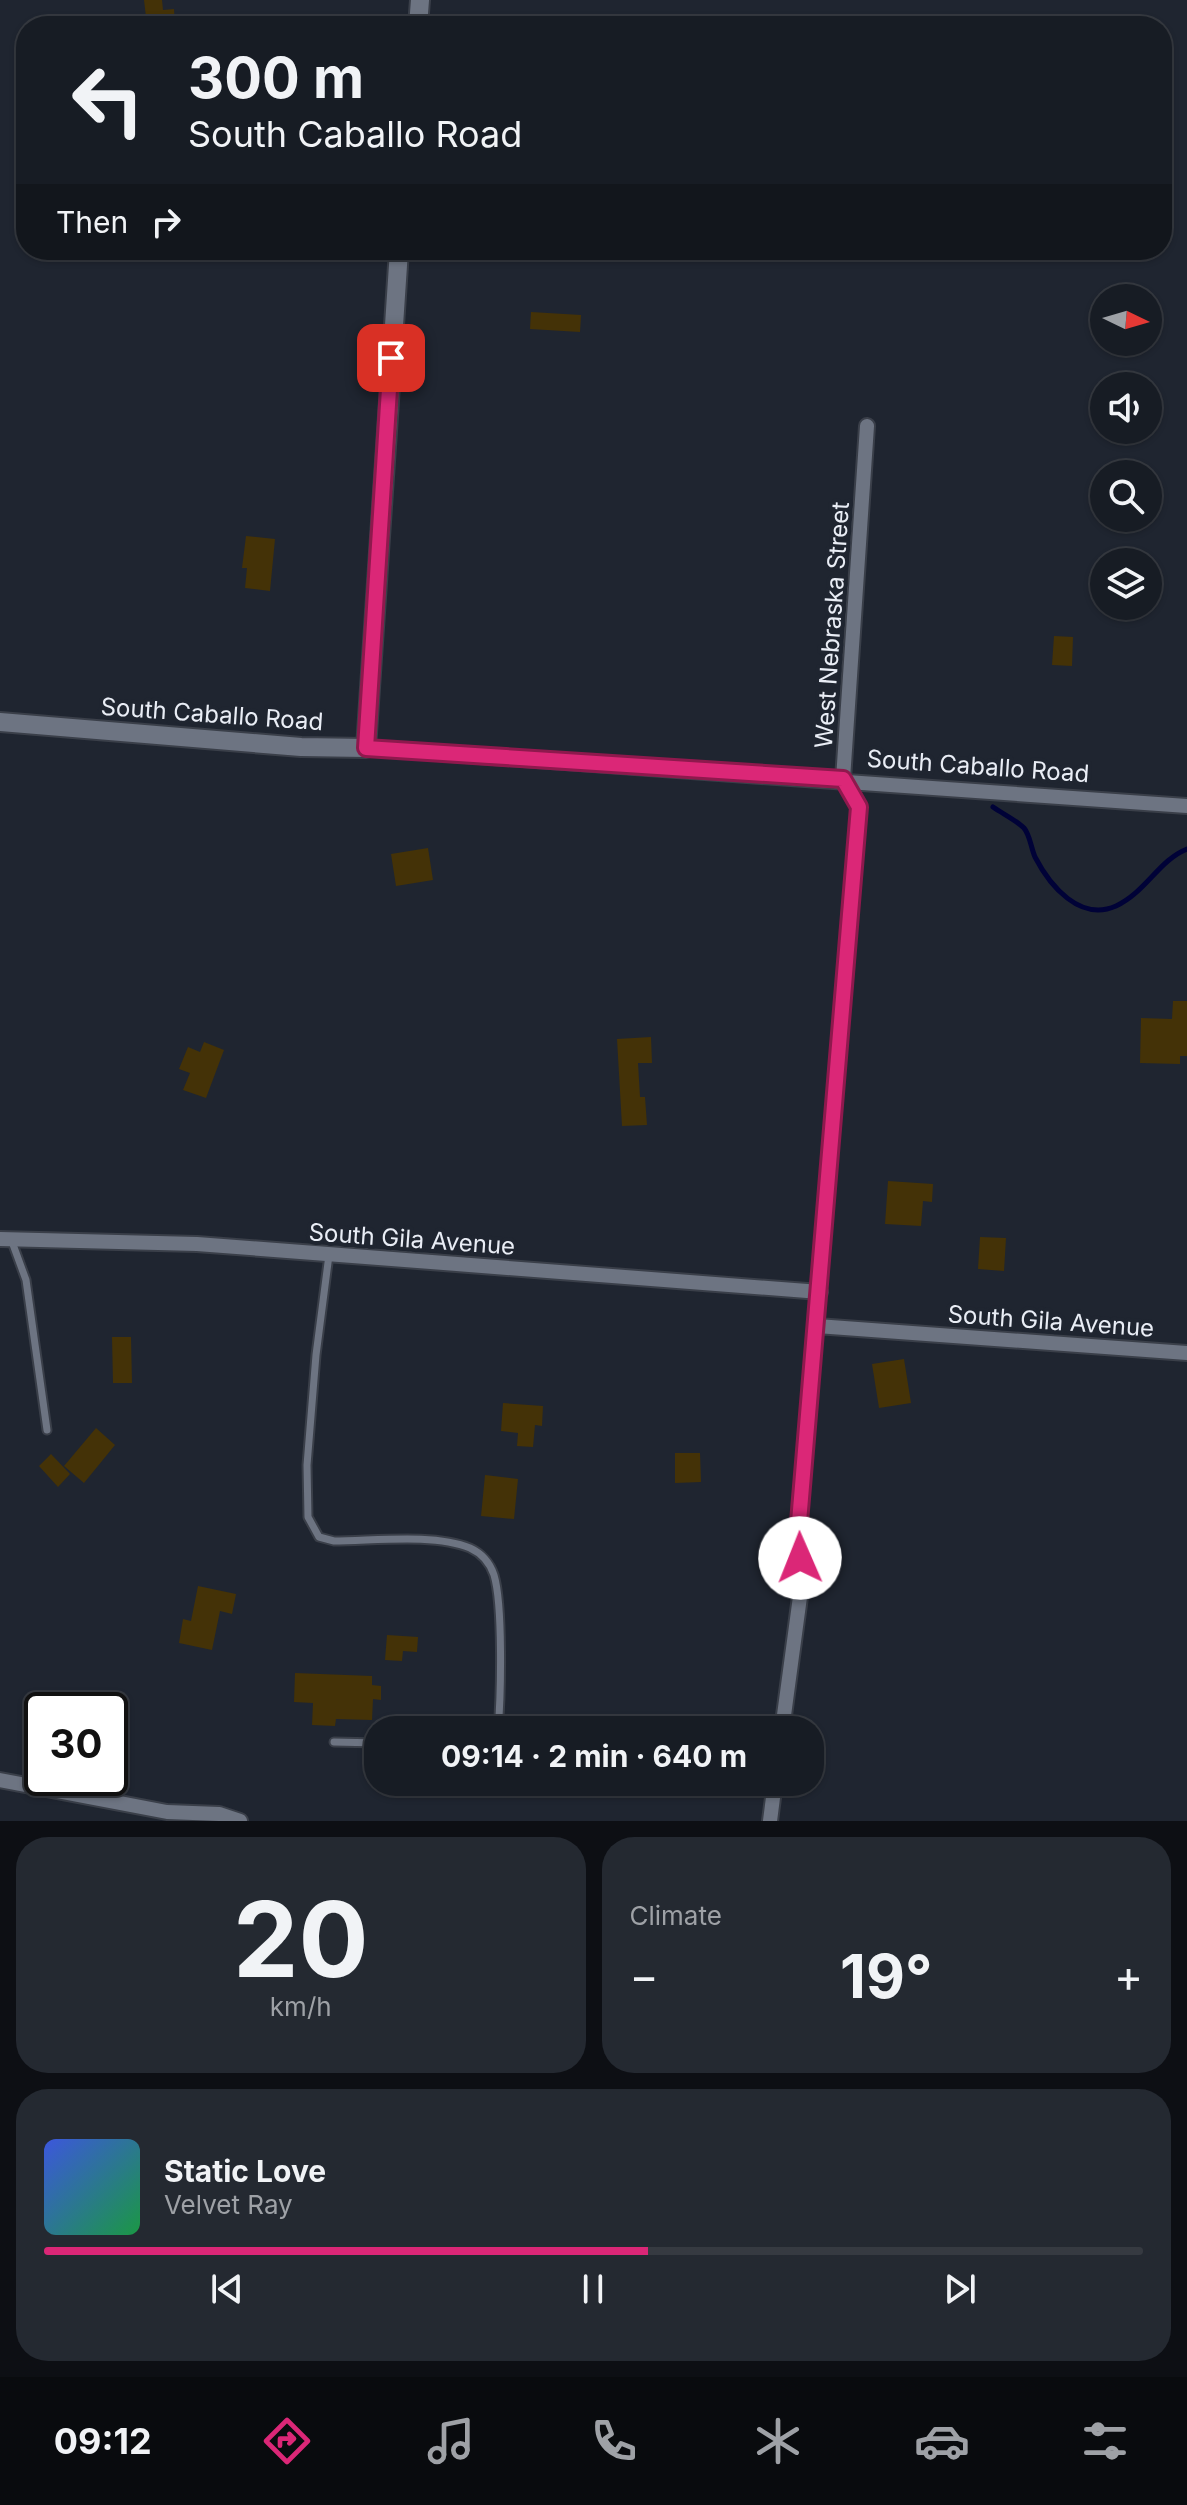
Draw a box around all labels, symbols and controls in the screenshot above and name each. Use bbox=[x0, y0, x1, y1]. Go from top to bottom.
text: 300 m bbox=[188, 44, 364, 112]
icon: left bbox=[56, 48, 160, 152]
text: South Caballo Road bbox=[188, 112, 522, 156]
icon: right bbox=[144, 200, 188, 244]
text: Then bbox=[56, 204, 128, 240]
north arrow bbox=[1090, 284, 1162, 356]
map controls bbox=[1090, 284, 1162, 620]
pin bbox=[357, 324, 425, 392]
icon: arrive bbox=[369, 336, 413, 380]
button: sound bbox=[1090, 372, 1162, 444]
button: search bbox=[1090, 460, 1162, 532]
street label: West Nebraska Street bbox=[809, 501, 855, 749]
button: layers bbox=[1090, 548, 1162, 620]
street label: South Caballo Road bbox=[100, 692, 324, 736]
street label: South Caballo Road bbox=[866, 744, 1090, 788]
street label: South Gila Avenue bbox=[308, 1217, 516, 1261]
street label: South Gila Avenue bbox=[947, 1299, 1155, 1343]
position arrow bbox=[758, 1516, 842, 1600]
speed limit sign: 30 bbox=[24, 1692, 128, 1796]
text: 09:14 · 2 min · 640 m bbox=[441, 1738, 747, 1774]
text: 20 bbox=[233, 1876, 369, 2002]
text: Climate bbox=[630, 1900, 722, 1931]
text: 19° bbox=[840, 1940, 932, 2012]
text: − bbox=[630, 1949, 659, 2003]
text: + bbox=[1114, 1949, 1143, 2003]
text: km/h bbox=[270, 1991, 332, 2022]
text: Static Love bbox=[164, 2153, 326, 2189]
text: Velvet Ray bbox=[164, 2189, 293, 2220]
icon: previous bbox=[205, 2267, 249, 2311]
icon: pause bbox=[571, 2267, 615, 2311]
icon: next bbox=[938, 2267, 982, 2311]
icon: directions bbox=[259, 2413, 315, 2469]
icon: music bbox=[423, 2413, 479, 2469]
icon: phone bbox=[586, 2413, 642, 2469]
icon: climate bbox=[750, 2413, 806, 2469]
icon: car bbox=[914, 2413, 970, 2469]
icon: filters bbox=[1077, 2413, 1133, 2469]
text: 09:12 bbox=[54, 2419, 152, 2463]

